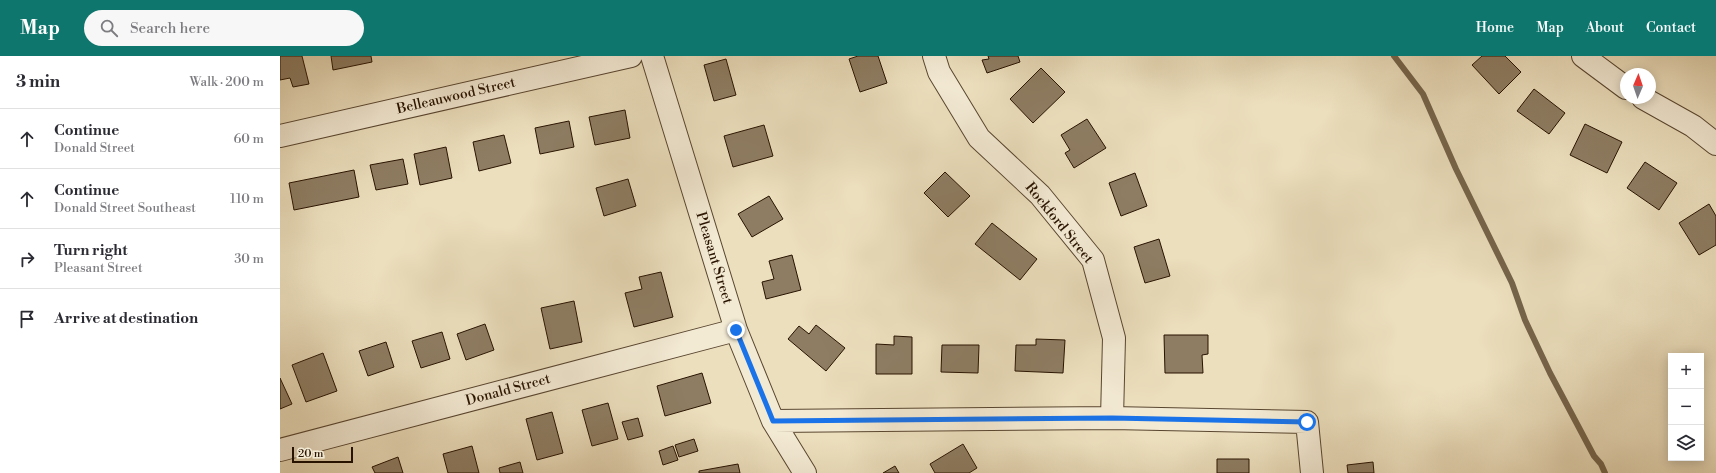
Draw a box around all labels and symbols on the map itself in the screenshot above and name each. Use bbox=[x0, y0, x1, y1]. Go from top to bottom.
north arrow bbox=[1620, 68, 1656, 104]
street label: Belleauwood Street bbox=[394, 74, 517, 119]
street label: Rockford Street bbox=[1021, 179, 1097, 267]
street label: Pleasant Street bbox=[691, 210, 737, 306]
route end bbox=[727, 321, 745, 339]
street label: Donald Street bbox=[464, 370, 552, 410]
route start bbox=[1298, 413, 1316, 431]
scale bar bbox=[292, 445, 353, 464]

